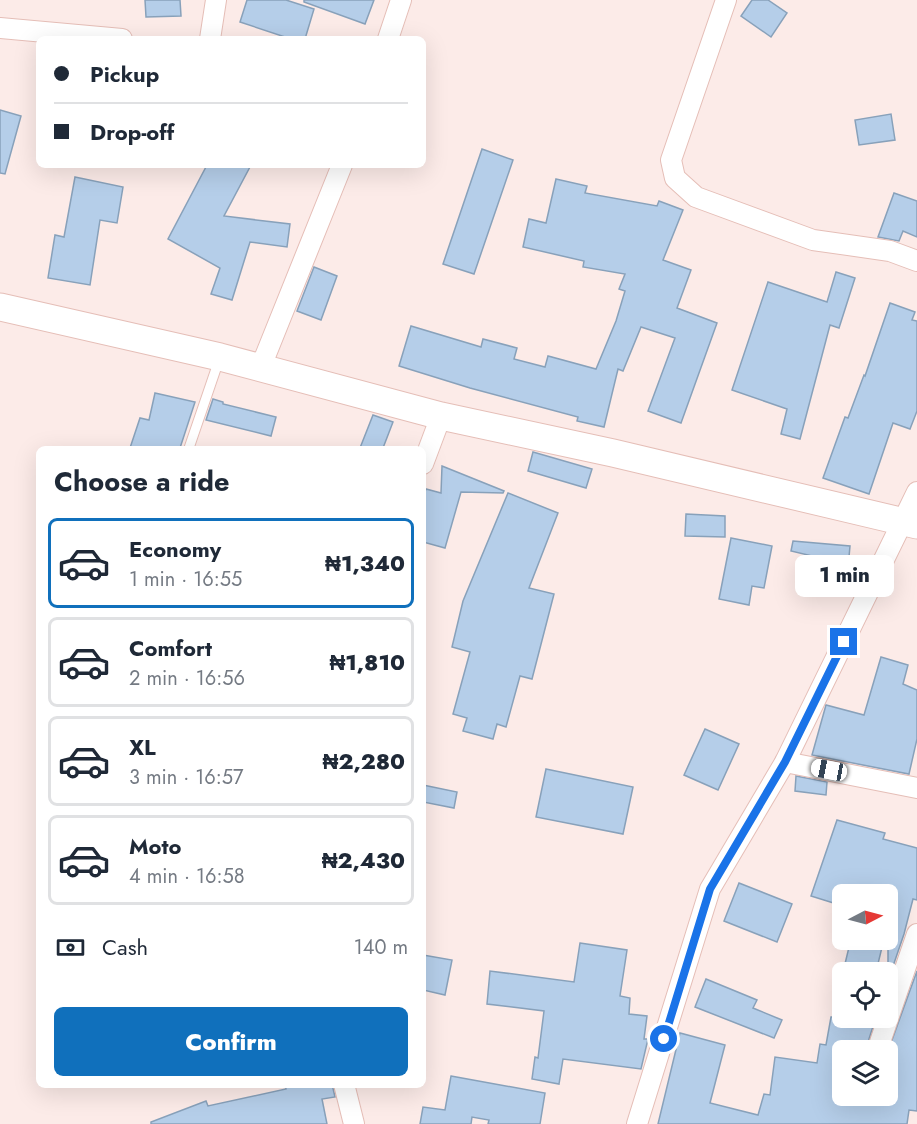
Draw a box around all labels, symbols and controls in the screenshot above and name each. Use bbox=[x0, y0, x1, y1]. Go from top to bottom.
text: Pickup bbox=[90, 58, 159, 90]
text: Drop-off bbox=[90, 116, 174, 148]
text: Choose a ride bbox=[54, 462, 229, 501]
text: Economy bbox=[129, 533, 221, 565]
icon: car bbox=[57, 536, 111, 590]
text: ₦1,340 bbox=[325, 547, 405, 579]
callout: 1 min bbox=[794, 555, 894, 597]
text: 1 min bbox=[819, 561, 870, 590]
text: 1 min · 16:55 bbox=[129, 565, 242, 594]
route end bbox=[830, 628, 857, 655]
text: Comfort bbox=[129, 632, 212, 664]
icon: car bbox=[57, 635, 111, 689]
text: ₦1,810 bbox=[329, 646, 405, 678]
text: 2 min · 16:56 bbox=[129, 664, 245, 693]
text: XL bbox=[129, 731, 156, 763]
icon: car bbox=[57, 734, 111, 788]
text: ₦2,280 bbox=[323, 745, 405, 777]
car bbox=[810, 758, 848, 782]
text: 3 min · 16:57 bbox=[129, 763, 244, 792]
text: Moto bbox=[129, 830, 182, 862]
icon: car bbox=[57, 833, 111, 887]
text: ₦2,430 bbox=[322, 844, 405, 876]
text: 4 min · 16:58 bbox=[129, 862, 245, 891]
north arrow bbox=[832, 884, 898, 950]
map controls bbox=[832, 884, 898, 1106]
icon: cash bbox=[54, 931, 87, 964]
text: Cash bbox=[102, 931, 148, 963]
text: 140 m bbox=[354, 933, 408, 962]
button: locate bbox=[832, 962, 898, 1028]
button: Confirm bbox=[54, 1007, 408, 1076]
route start bbox=[650, 1025, 677, 1052]
button: layers bbox=[832, 1040, 898, 1106]

